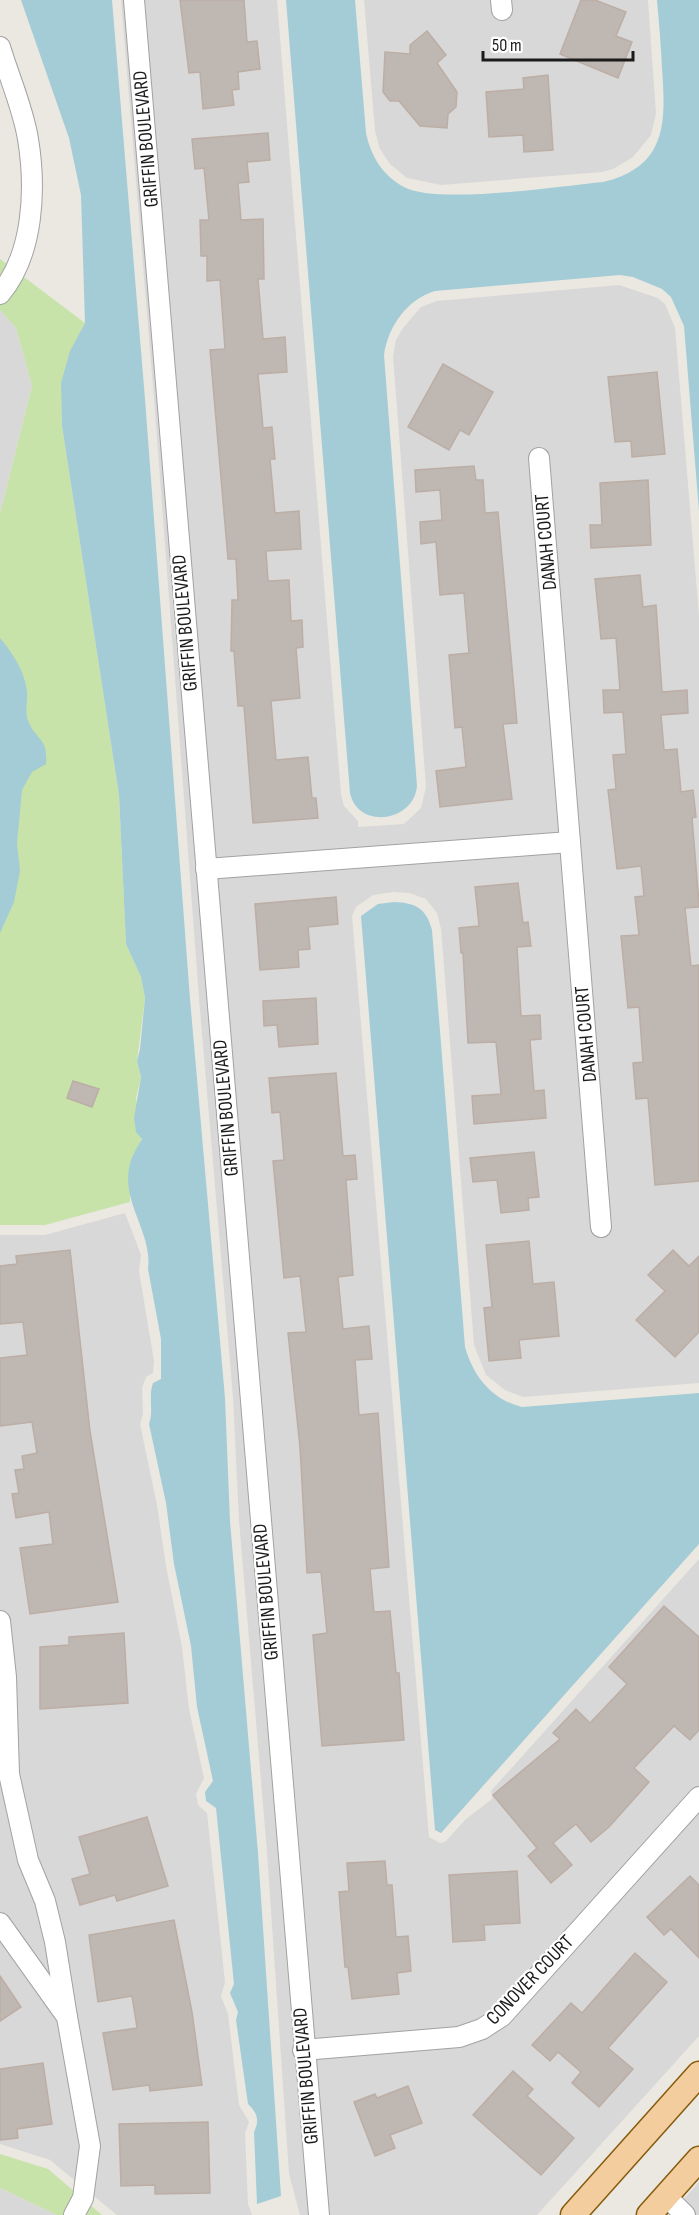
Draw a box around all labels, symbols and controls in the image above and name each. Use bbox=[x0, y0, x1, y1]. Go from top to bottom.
scale bar bbox=[483, 24, 633, 62]
text: 50 m bbox=[492, 35, 522, 56]
street label: GRIFFIN BOULEVARD bbox=[128, 70, 164, 208]
street label: DANAH COURT bbox=[530, 493, 562, 591]
street label: GRIFFIN BOULEVARD bbox=[167, 554, 203, 692]
street label: DANAH COURT bbox=[570, 985, 602, 1083]
street label: GRIFFIN BOULEVARD bbox=[208, 1039, 244, 1177]
street label: GRIFFIN BOULEVARD bbox=[248, 1523, 284, 1661]
street label: CONOVER COURT bbox=[481, 1930, 579, 2030]
street label: GRIFFIN BOULEVARD bbox=[288, 2007, 324, 2145]

